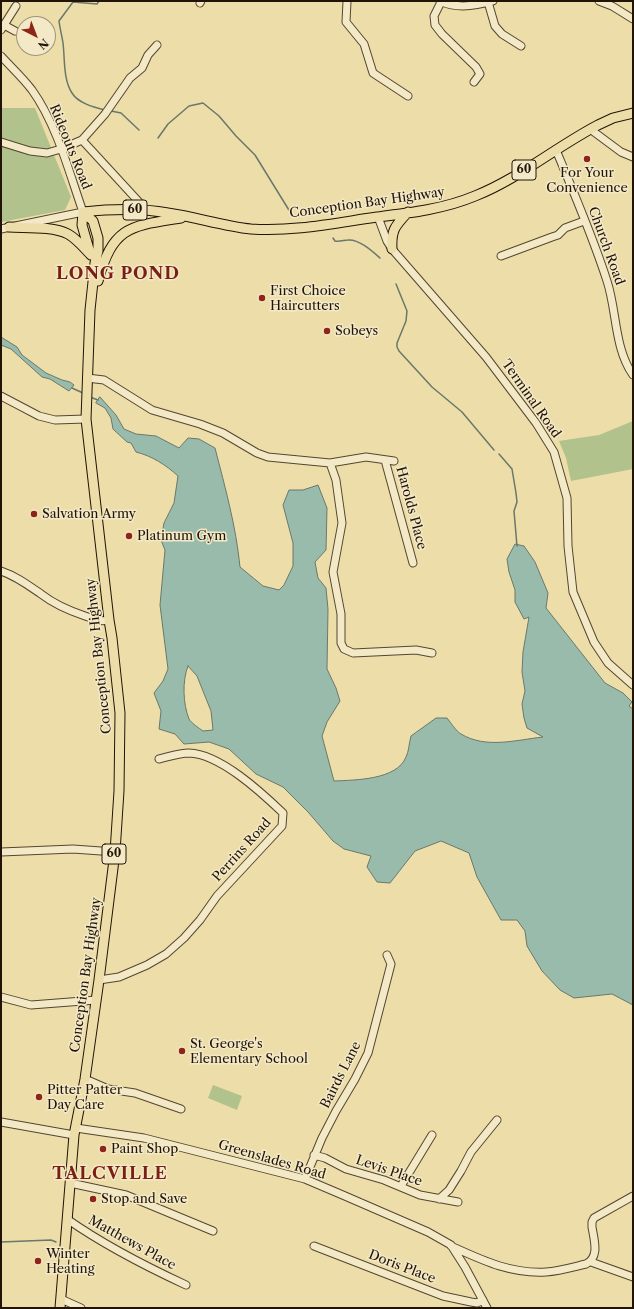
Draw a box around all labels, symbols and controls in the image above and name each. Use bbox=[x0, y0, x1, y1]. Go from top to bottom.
north arrow bbox=[16, 16, 56, 56]
text: N bbox=[35, 36, 52, 53]
street label: Rideouts Road bbox=[46, 102, 94, 192]
marker: For Your Convenience bbox=[582, 154, 592, 164]
road number: 60 bbox=[512, 160, 536, 180]
place label: For Your Convenience bbox=[546, 165, 628, 196]
street label: Conception Bay Highway bbox=[288, 184, 446, 222]
road number: 60 bbox=[123, 200, 147, 220]
street label: Church Road bbox=[585, 205, 627, 287]
district label: LONG POND bbox=[56, 264, 180, 284]
place label: First Choice Haircutters bbox=[270, 283, 346, 314]
marker: First Choice Haircutters bbox=[257, 293, 267, 303]
place label: Sobeys bbox=[335, 323, 378, 339]
marker: Sobeys bbox=[322, 326, 332, 336]
street label: Terminal Road bbox=[498, 357, 564, 441]
street label: Harolds Place bbox=[392, 465, 430, 551]
place label: Salvation Army bbox=[42, 506, 136, 522]
marker: Salvation Army bbox=[29, 509, 39, 519]
place label: Platinum Gym bbox=[137, 528, 226, 544]
marker: Platinum Gym bbox=[124, 531, 134, 541]
street label: Conception Bay Highway bbox=[83, 577, 115, 735]
street label: Perrins Road bbox=[209, 815, 275, 885]
road number: 60 bbox=[102, 844, 126, 864]
street label: Conception Bay Highway bbox=[67, 896, 105, 1054]
place label: St. George's Elementary School bbox=[190, 1036, 308, 1067]
street label: Bairds Lane bbox=[317, 1039, 365, 1111]
marker: St. George's Elementary School bbox=[177, 1046, 187, 1056]
place label: Pitter Patter Day Care bbox=[47, 1082, 122, 1113]
marker: Pitter Patter Day Care bbox=[34, 1092, 44, 1102]
street label: Greenslades Road bbox=[216, 1137, 328, 1183]
place label: Paint Shop bbox=[111, 1141, 178, 1157]
marker: Paint Shop bbox=[98, 1144, 108, 1154]
street label: Levis Place bbox=[354, 1152, 424, 1190]
district label: TALCVILLE bbox=[52, 1164, 168, 1184]
place label: Stop and Save bbox=[101, 1191, 187, 1207]
marker: Stop and Save bbox=[88, 1194, 98, 1204]
street label: Matthews Place bbox=[86, 1213, 178, 1273]
place label: Winter Heating bbox=[46, 1246, 95, 1277]
street label: Doris Place bbox=[366, 1247, 438, 1287]
marker: Winter Heating bbox=[33, 1256, 43, 1266]

